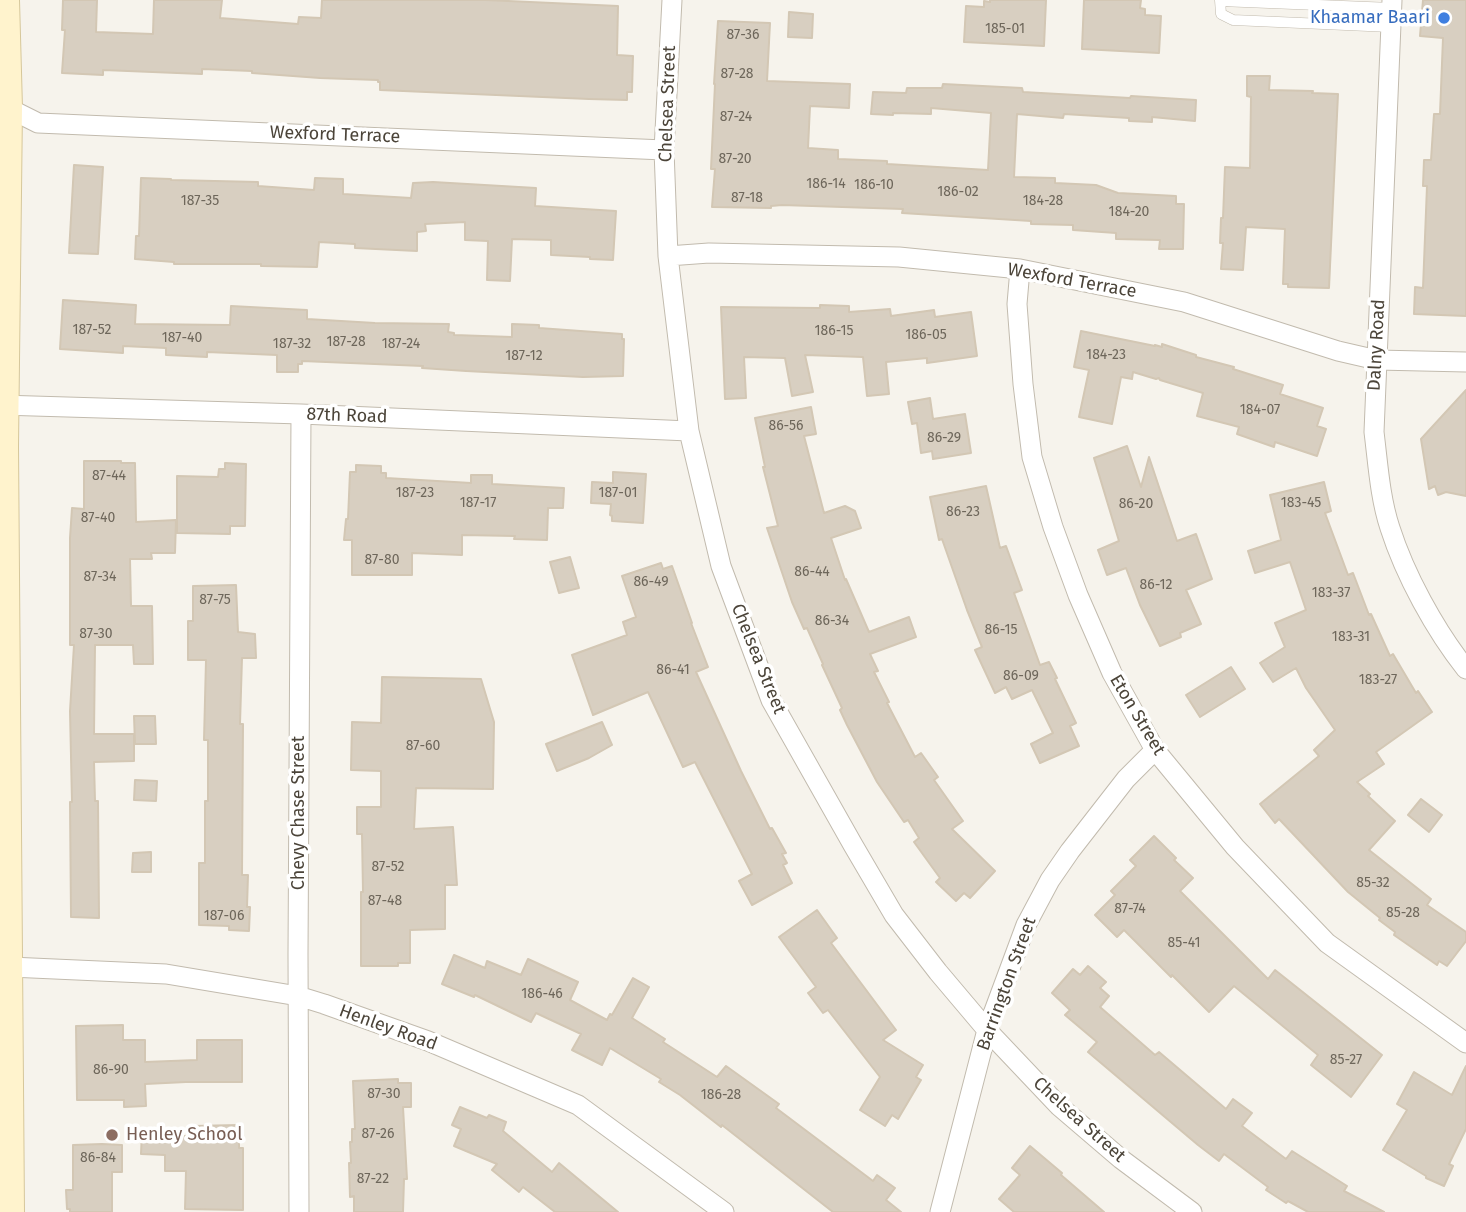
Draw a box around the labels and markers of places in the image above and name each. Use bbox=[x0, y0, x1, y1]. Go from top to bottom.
place label: Khaamar Baari bbox=[1310, 7, 1430, 29]
marker: Khaamar Baari bbox=[1436, 10, 1452, 26]
place label: Henley School bbox=[126, 1124, 242, 1146]
marker: Henley School bbox=[104, 1127, 120, 1143]

